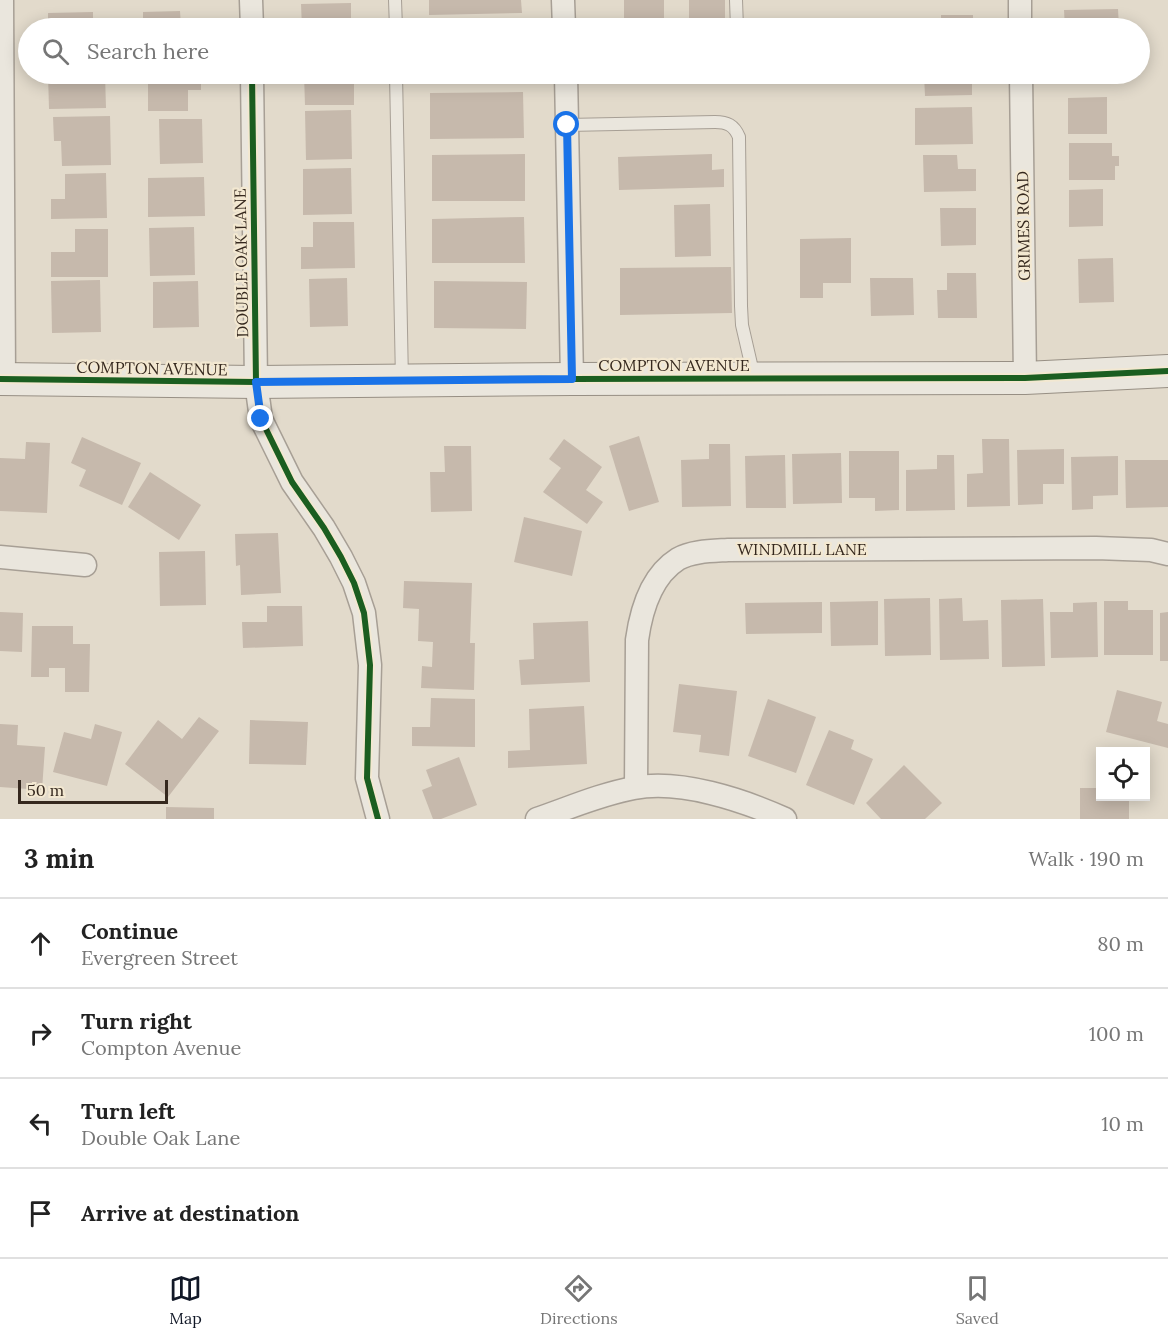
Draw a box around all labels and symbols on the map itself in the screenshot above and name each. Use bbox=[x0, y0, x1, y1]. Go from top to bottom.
route start bbox=[553, 111, 579, 137]
street label: GRIMES ROAD bbox=[1012, 171, 1034, 281]
street label: DOUBLE OAK LANE bbox=[230, 188, 252, 338]
street label: COMPTON AVENUE bbox=[598, 355, 750, 375]
street label: COMPTON AVENUE bbox=[76, 357, 228, 379]
route end bbox=[247, 405, 273, 431]
street label: WINDMILL LANE bbox=[737, 539, 867, 559]
scale bar bbox=[18, 777, 168, 804]

